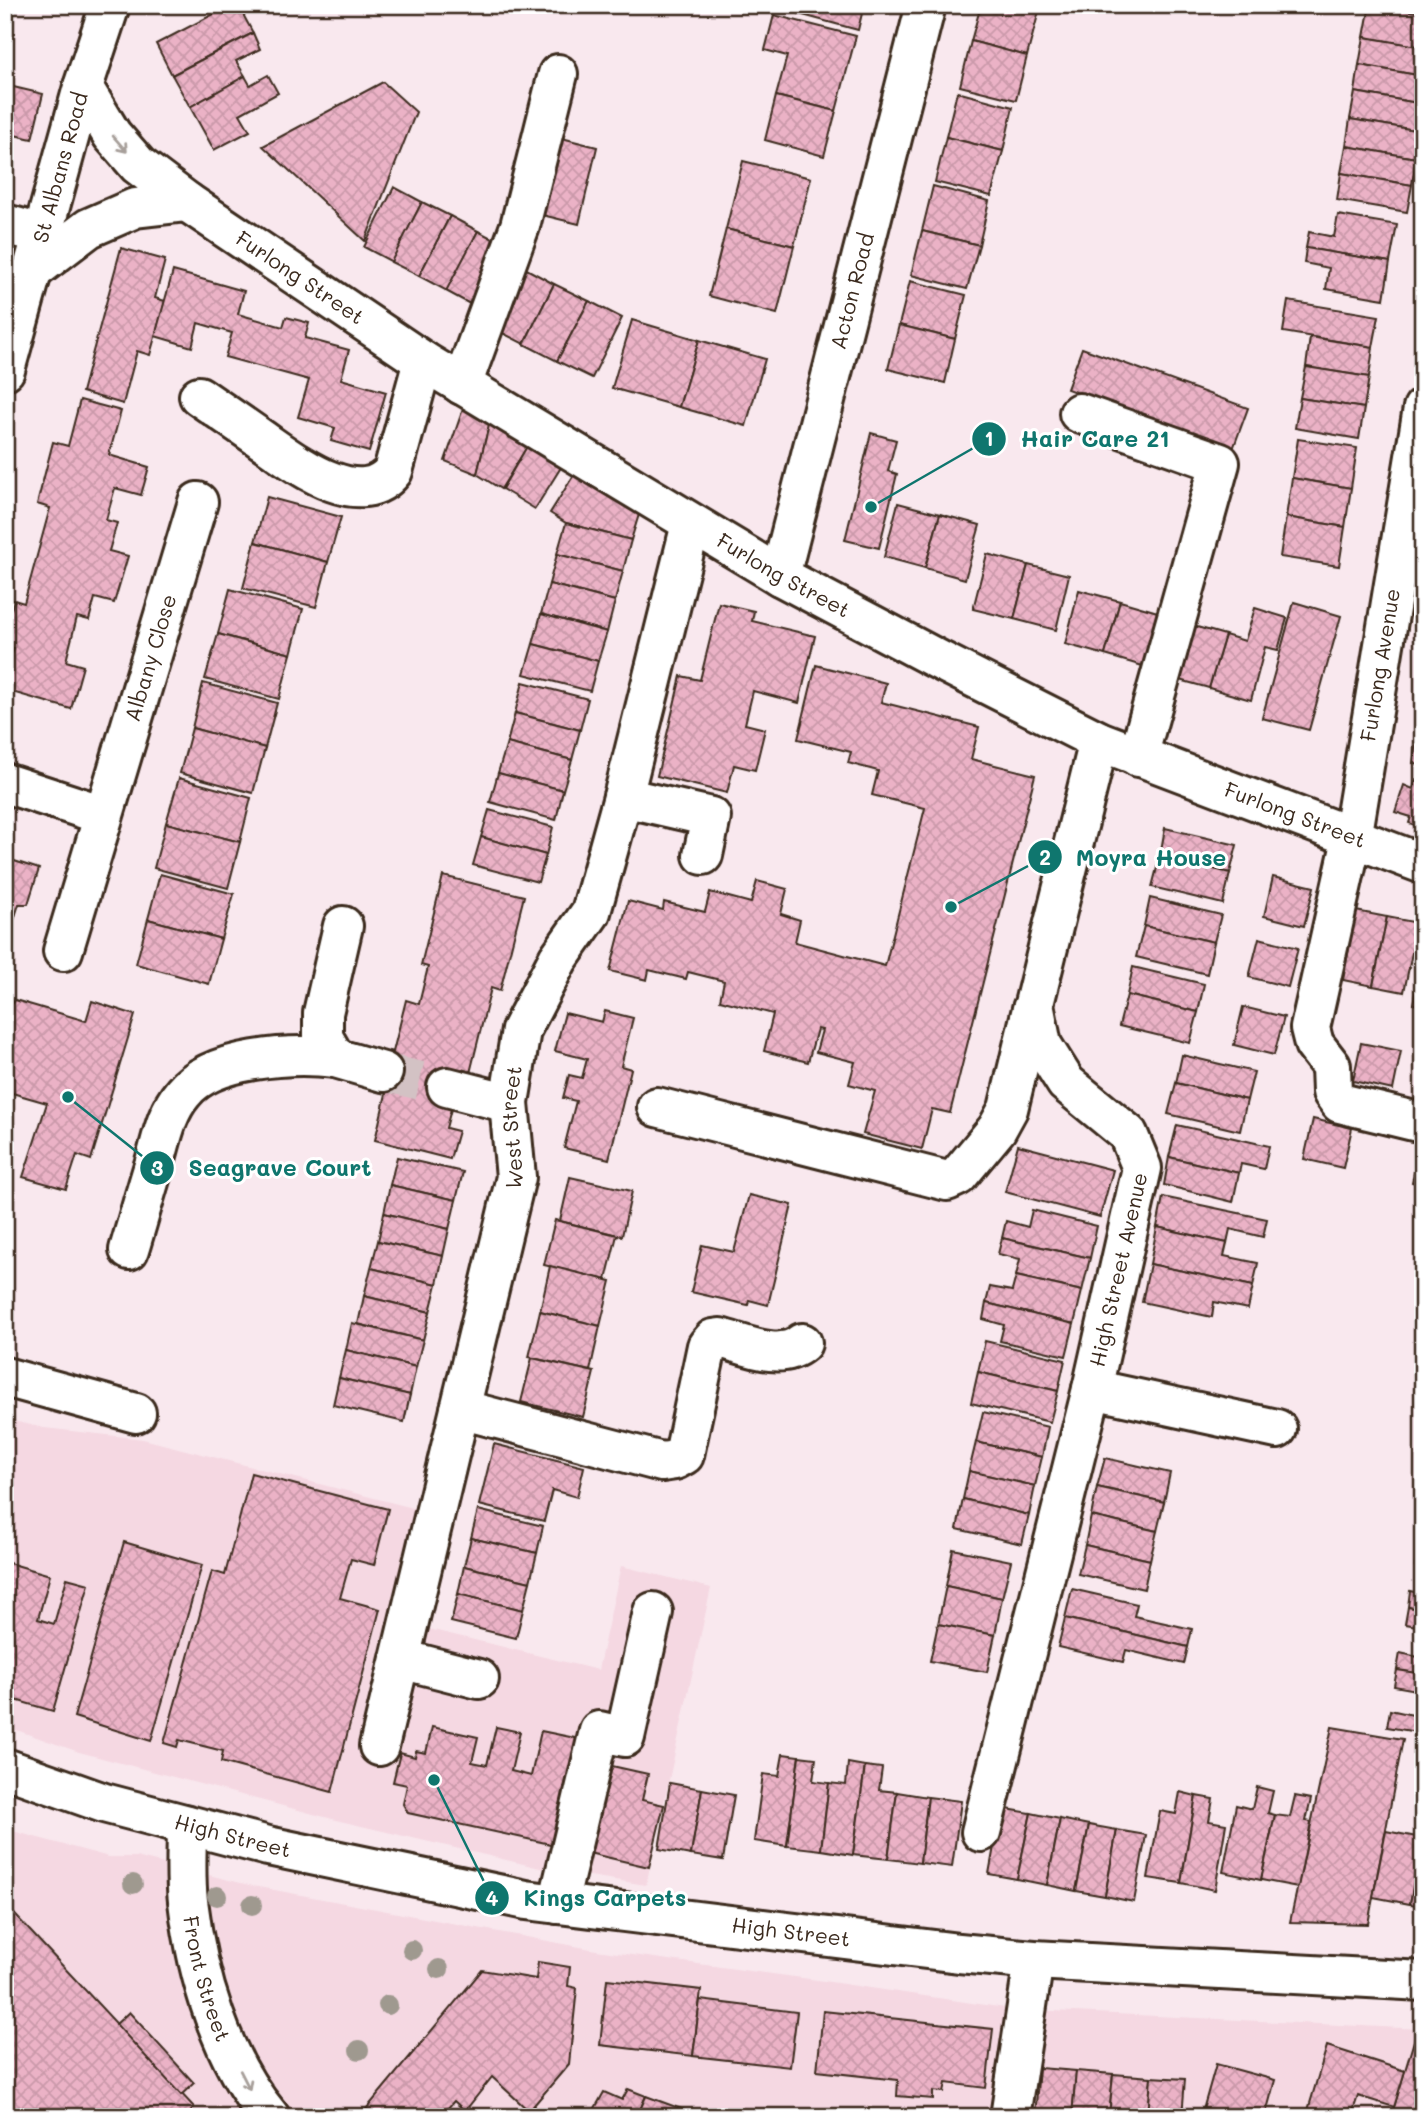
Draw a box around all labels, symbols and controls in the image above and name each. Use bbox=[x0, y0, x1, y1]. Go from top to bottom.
street label: St Albans Road bbox=[26, 89, 93, 245]
one-way arrow bbox=[112, 135, 128, 153]
street label: Furlong Street bbox=[231, 224, 370, 330]
street label: Acton Road bbox=[824, 230, 879, 352]
callout: Hair Care 21 bbox=[972, 417, 1184, 461]
text: Hair Care 21 bbox=[1021, 423, 1169, 453]
text: 1 bbox=[984, 424, 994, 451]
street label: Furlong Street bbox=[712, 526, 855, 623]
street label: Furlong Avenue bbox=[1353, 586, 1405, 743]
street label: Albany Close bbox=[118, 591, 182, 724]
street label: Furlong Street bbox=[1221, 775, 1370, 853]
callout: Moyra House bbox=[1027, 835, 1241, 879]
text: Moyra House bbox=[1076, 842, 1226, 872]
text: 2 bbox=[1039, 843, 1051, 870]
street label: West Street bbox=[494, 1063, 529, 1192]
callout: Seagrave Court bbox=[139, 1146, 385, 1190]
text: Seagrave Court bbox=[189, 1152, 371, 1182]
text: 3 bbox=[151, 1154, 163, 1181]
street label: High Street Avenue bbox=[1082, 1170, 1153, 1369]
street label: High Street bbox=[172, 1807, 294, 1862]
callout: Kings Carpets bbox=[474, 1876, 700, 1920]
text: Kings Carpets bbox=[524, 1882, 686, 1912]
text: 4 bbox=[485, 1884, 499, 1911]
street label: High Street bbox=[730, 1910, 852, 1952]
street label: Front Street bbox=[178, 1914, 238, 2045]
one-way arrow bbox=[238, 2069, 252, 2089]

